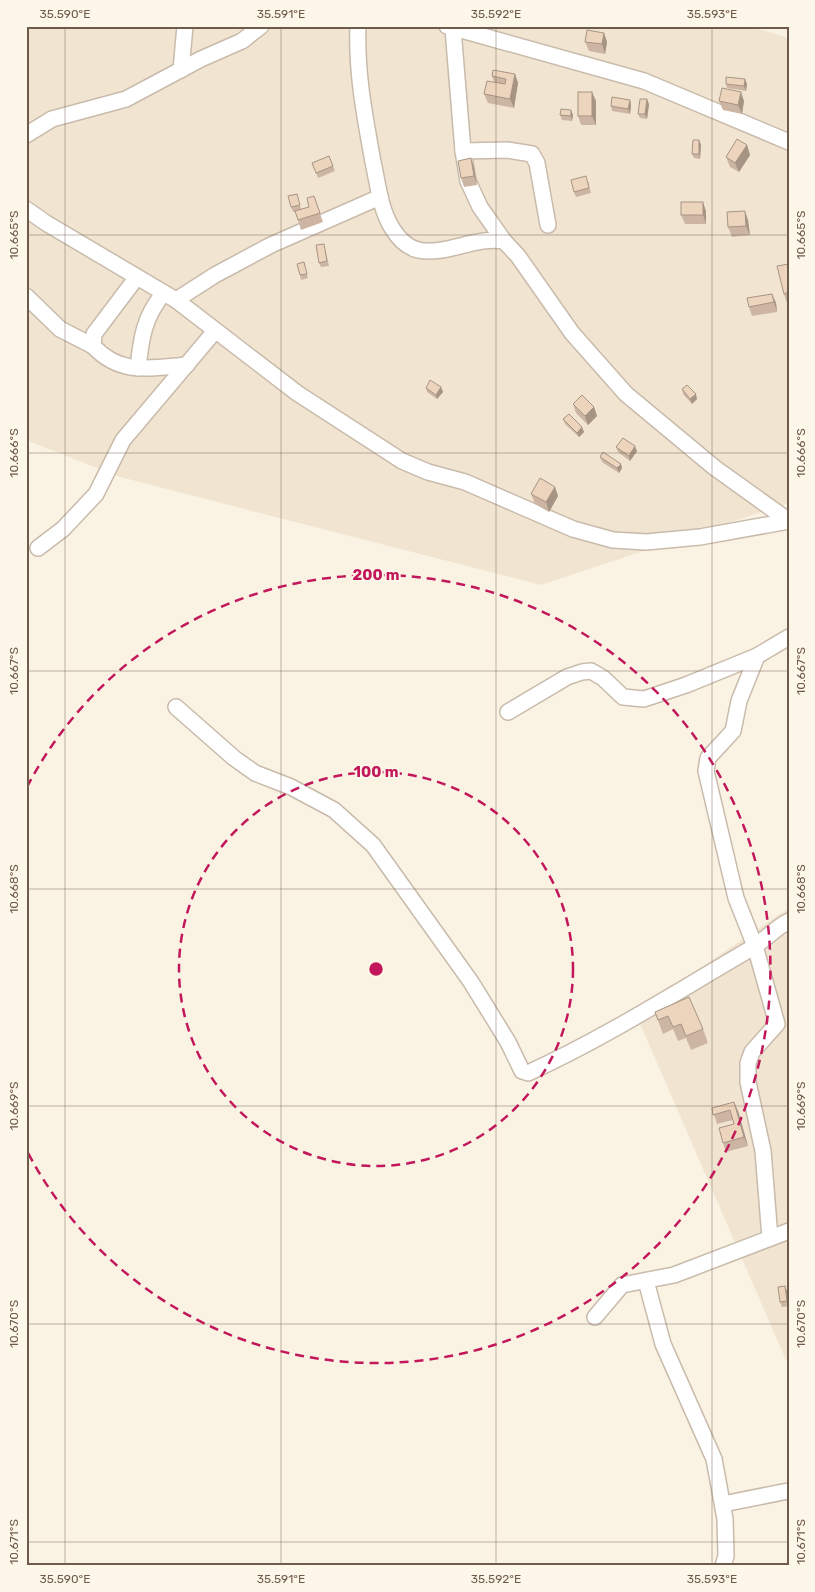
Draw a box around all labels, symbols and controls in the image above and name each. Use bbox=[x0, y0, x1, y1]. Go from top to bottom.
text: 35.590°E bbox=[39, 7, 91, 21]
text: 35.591°E bbox=[257, 7, 305, 21]
text: 35.592°E bbox=[471, 7, 521, 21]
text: 35.593°E bbox=[687, 7, 737, 21]
text: 10.665°S bbox=[7, 210, 21, 260]
text: 10.665°S bbox=[794, 210, 808, 260]
text: 10.666°S bbox=[7, 428, 21, 478]
text: 10.666°S bbox=[794, 428, 808, 478]
text: 200 m bbox=[352, 566, 400, 584]
text: 10.667°S bbox=[7, 647, 21, 695]
text: 10.667°S bbox=[794, 647, 808, 695]
text: 100 m bbox=[354, 763, 398, 781]
text: 10.668°S bbox=[7, 864, 21, 914]
text: 10.668°S bbox=[794, 864, 808, 914]
centre of rings bbox=[367, 960, 385, 978]
text: 10.669°S bbox=[7, 1081, 21, 1131]
text: 10.669°S bbox=[794, 1081, 808, 1131]
text: 10.670°S bbox=[7, 1300, 21, 1348]
text: 10.670°S bbox=[794, 1300, 808, 1348]
text: 10.671°S bbox=[7, 1519, 21, 1565]
text: 10.671°S bbox=[794, 1519, 808, 1565]
text: 35.590°E bbox=[39, 1572, 91, 1586]
text: 35.591°E bbox=[257, 1572, 305, 1586]
text: 35.592°E bbox=[471, 1572, 521, 1586]
text: 35.593°E bbox=[687, 1572, 737, 1586]

